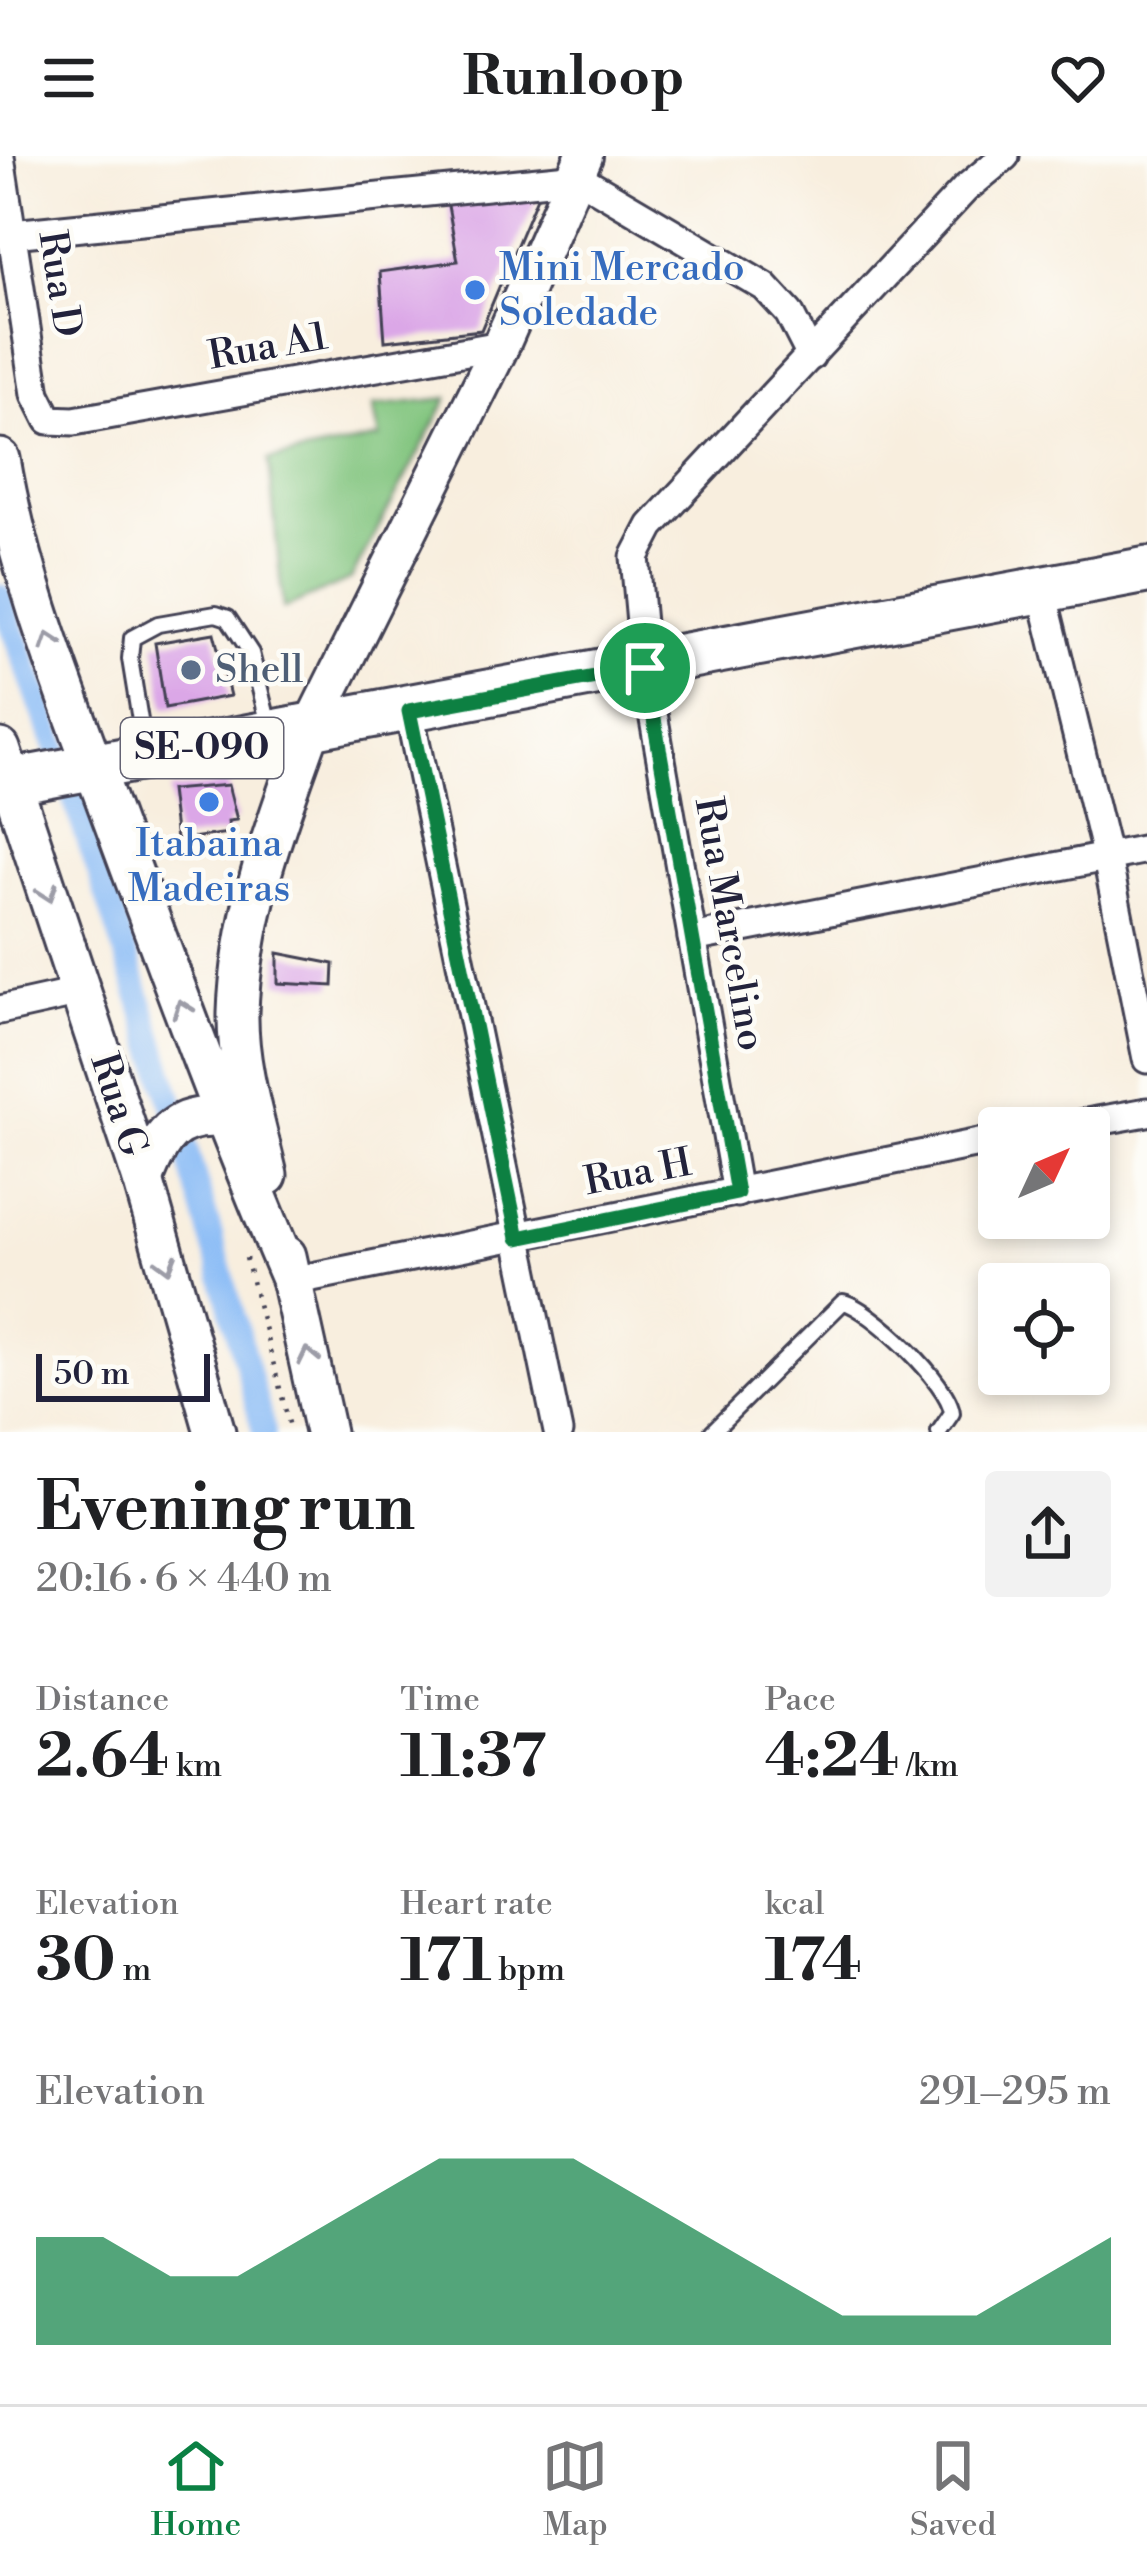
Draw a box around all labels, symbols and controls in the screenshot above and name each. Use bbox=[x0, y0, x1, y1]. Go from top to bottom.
text: Runloop bbox=[463, 44, 684, 112]
icon: menu bbox=[36, 45, 102, 111]
icon: heart bbox=[1045, 45, 1111, 111]
street label: Rua D bbox=[26, 227, 92, 341]
place label: Mini Mercado Soledade bbox=[499, 244, 745, 338]
marker: Mini Mercado Soledade bbox=[462, 277, 488, 303]
street label: Rua A1 bbox=[204, 312, 332, 382]
pin bbox=[594, 617, 696, 719]
one-way arrow bbox=[40, 631, 65, 652]
icon: arrive bbox=[612, 635, 678, 701]
place label: Shell bbox=[215, 646, 303, 695]
marker: Shell bbox=[178, 657, 204, 683]
road number: SE-090 bbox=[121, 718, 283, 778]
marker: Itabaina Madeiras bbox=[196, 789, 222, 815]
street label: Rua Marcelino bbox=[683, 793, 775, 1055]
place label: Itabaina Madeiras bbox=[128, 820, 290, 914]
one-way arrow bbox=[33, 882, 58, 903]
one-way arrow bbox=[172, 999, 197, 1020]
street label: Rua G bbox=[78, 1047, 158, 1163]
north arrow bbox=[978, 1107, 1110, 1239]
map controls bbox=[978, 1107, 1110, 1395]
street label: Rua H bbox=[580, 1139, 696, 1207]
one-way arrow bbox=[153, 1253, 178, 1274]
button: locate bbox=[978, 1263, 1110, 1395]
one-way arrow bbox=[297, 1347, 322, 1367]
scale bar bbox=[36, 1348, 210, 1401]
text: 50 m bbox=[54, 1354, 130, 1395]
text: Evening run bbox=[36, 1468, 415, 1551]
button: share bbox=[985, 1471, 1111, 1597]
text: 20:16 · 6 × 440 m bbox=[36, 1555, 332, 1604]
text: Distance bbox=[36, 1680, 169, 1721]
text: Time bbox=[400, 1680, 480, 1721]
text: Pace bbox=[765, 1680, 836, 1721]
text: 2.64 bbox=[36, 1721, 169, 1796]
text: 11:37 bbox=[400, 1721, 546, 1796]
text: 4:24 bbox=[765, 1721, 899, 1796]
text: km bbox=[169, 1746, 222, 1787]
text: /km bbox=[899, 1746, 959, 1787]
text: Elevation bbox=[36, 1884, 179, 1925]
text: Heart rate bbox=[400, 1884, 553, 1925]
text: kcal bbox=[765, 1884, 825, 1925]
text: 30 bbox=[36, 1925, 116, 2000]
text: 171 bbox=[400, 1925, 492, 2000]
text: 174 bbox=[765, 1925, 862, 2000]
text: m bbox=[116, 1950, 151, 1991]
text: bpm bbox=[492, 1950, 565, 1991]
text: Elevation bbox=[36, 2068, 205, 2117]
text: 291–295 m bbox=[919, 2068, 1111, 2117]
tab: Home bbox=[151, 2433, 241, 2546]
tab: Map bbox=[542, 2433, 608, 2546]
tab: Saved bbox=[910, 2433, 996, 2546]

